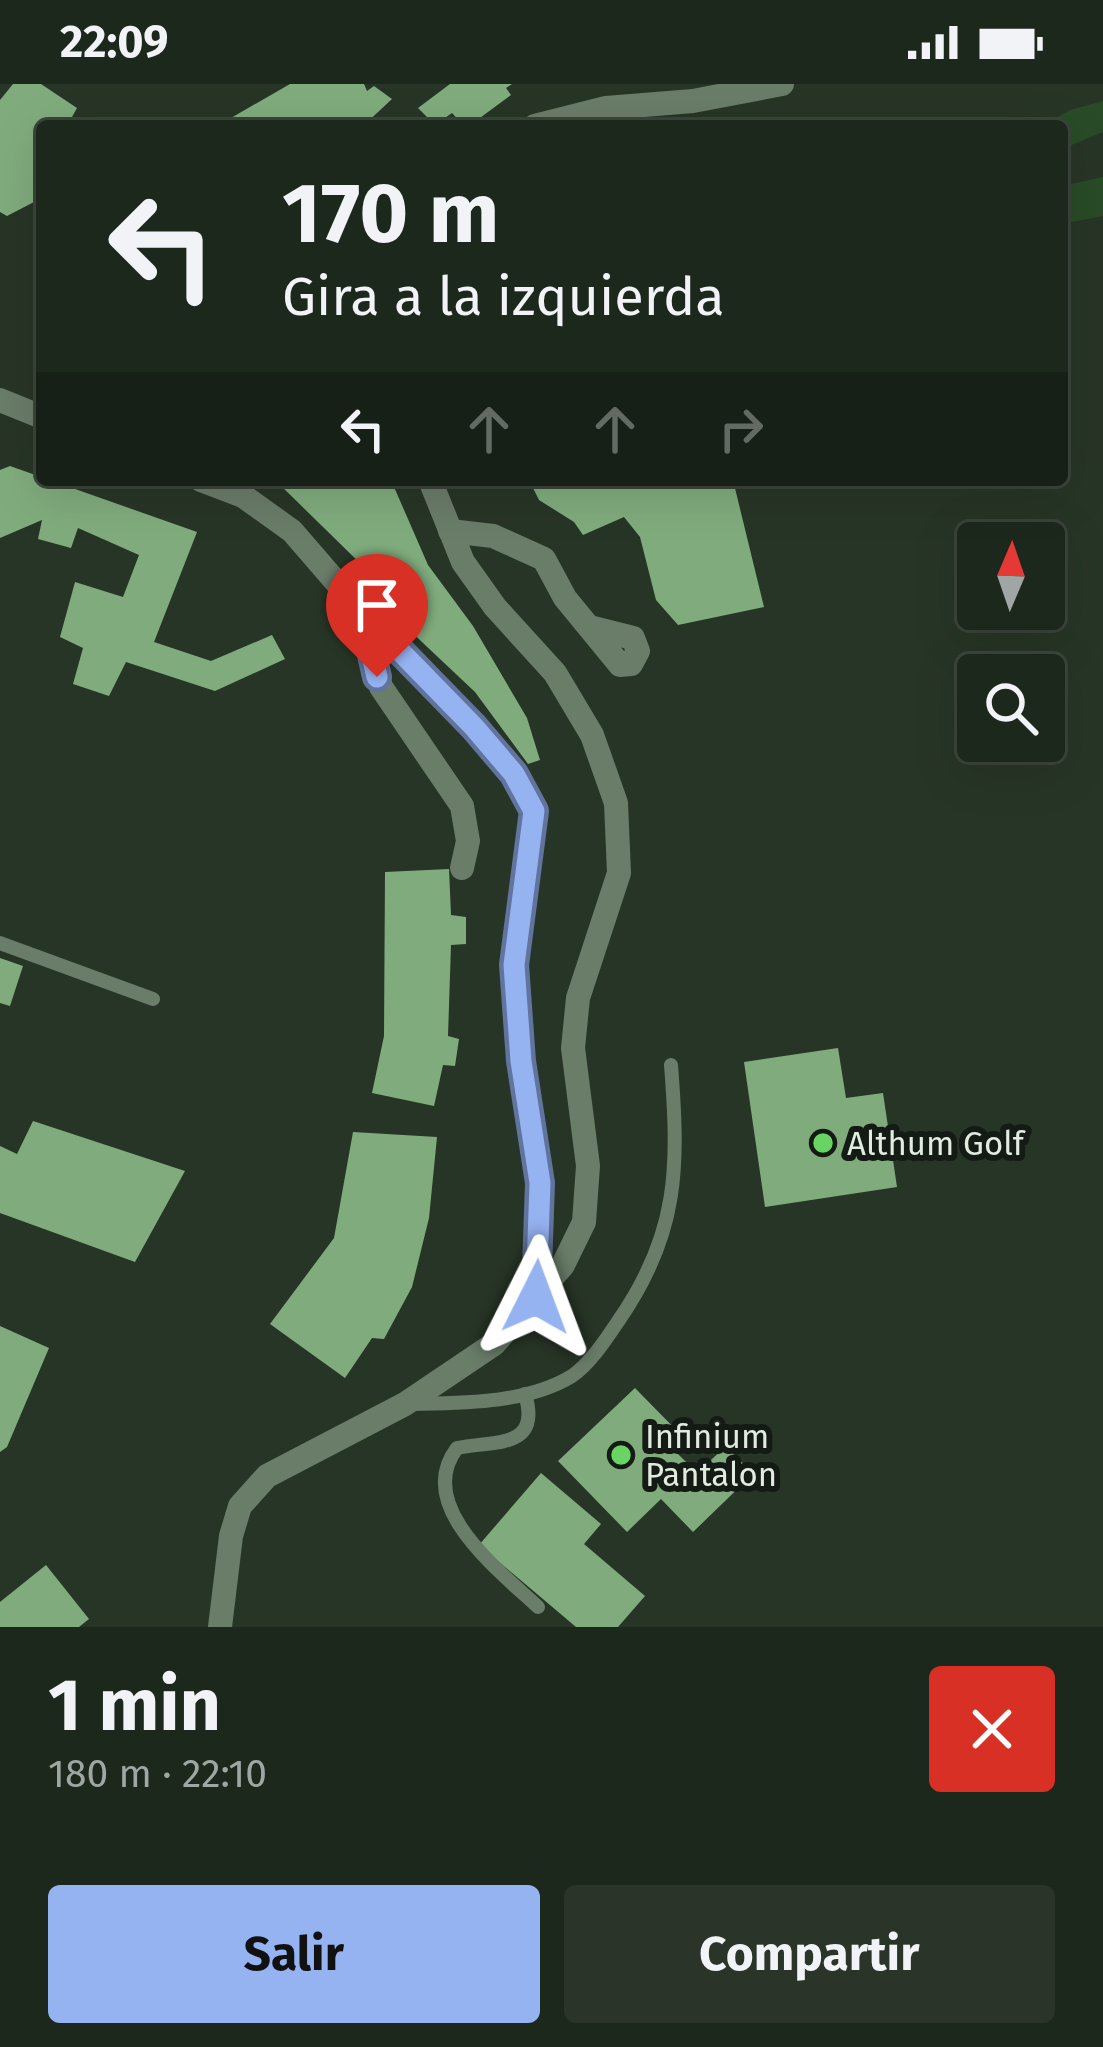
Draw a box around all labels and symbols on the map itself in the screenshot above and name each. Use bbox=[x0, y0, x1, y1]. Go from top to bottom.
north arrow bbox=[957, 522, 1065, 630]
pin bbox=[326, 554, 428, 677]
place label: Althum Golf bbox=[847, 1124, 1027, 1164]
marker: Althum Golf bbox=[810, 1130, 836, 1156]
position arrow bbox=[473, 1234, 599, 1360]
place label: Infinium Pantalon bbox=[645, 1417, 777, 1495]
marker: Infinium Pantalon bbox=[608, 1442, 634, 1468]

